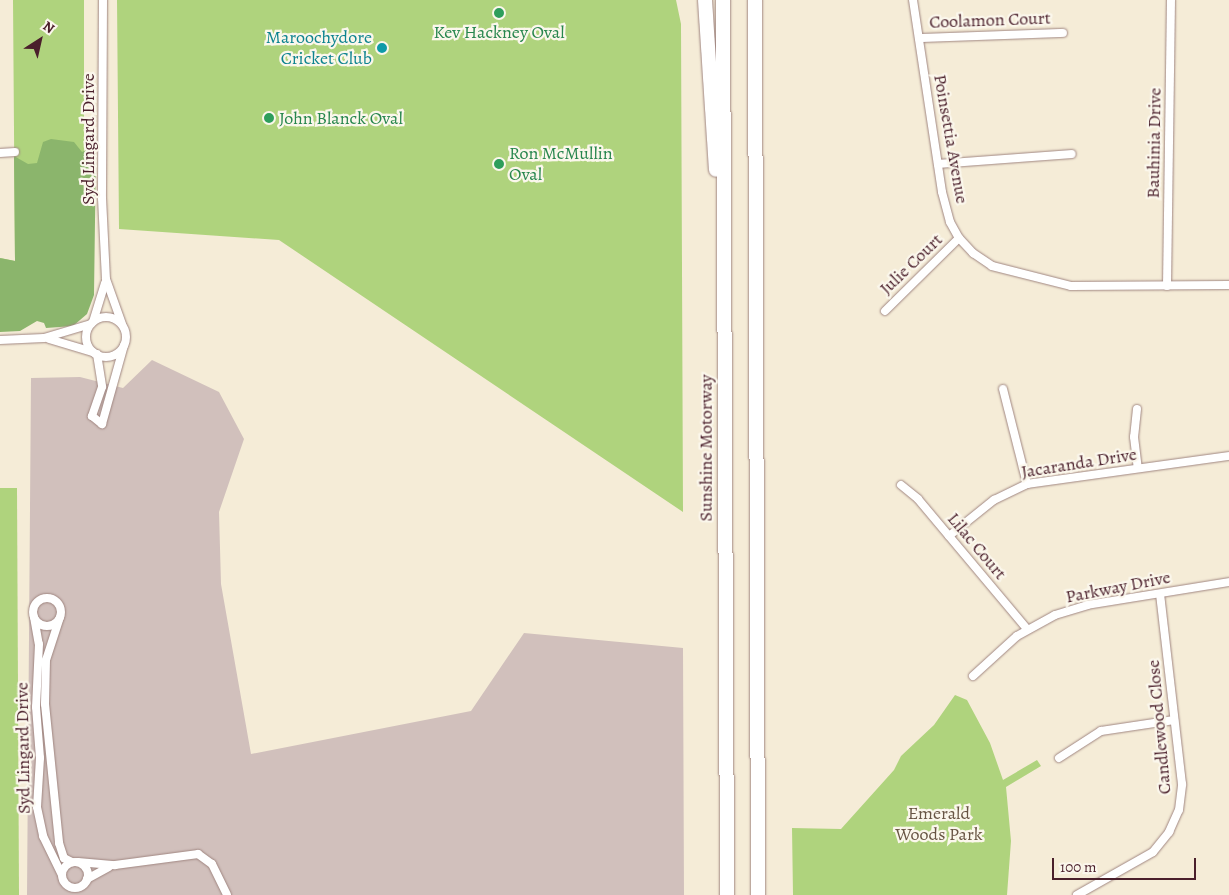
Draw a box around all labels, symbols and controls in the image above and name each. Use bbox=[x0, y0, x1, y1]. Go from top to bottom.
marker: Kev Hackney Oval bbox=[493, 7, 505, 19]
street label: Coolamon Court bbox=[929, 7, 1051, 33]
north arrow bbox=[15, 15, 65, 65]
text: N bbox=[39, 17, 59, 38]
place label: Kev Hackney Oval bbox=[433, 21, 565, 43]
place label: Maroochydore Cricket Club bbox=[266, 27, 372, 70]
marker: Maroochydore Cricket Club bbox=[376, 42, 388, 54]
street label: Syd Lingard Drive bbox=[77, 73, 99, 205]
street label: Poinsettia Avenue bbox=[929, 73, 973, 205]
street label: Bauhinia Drive bbox=[1142, 87, 1166, 199]
place label: John Blanck Oval bbox=[279, 107, 403, 129]
marker: John Blanck Oval bbox=[263, 112, 275, 124]
place label: Ron McMullin Oval bbox=[509, 143, 613, 186]
marker: Ron McMullin Oval bbox=[493, 158, 505, 170]
street label: Julie Court bbox=[875, 229, 947, 299]
street label: Sunshine Motorway bbox=[695, 375, 717, 521]
street label: Jacaranda Drive bbox=[1020, 443, 1138, 483]
street label: Lilac Court bbox=[943, 508, 1011, 584]
street label: Parkway Drive bbox=[1064, 566, 1172, 608]
street label: Candlewood Close bbox=[1142, 659, 1176, 795]
street label: Syd Lingard Drive bbox=[11, 682, 35, 814]
park label: Emerald Woods Park bbox=[895, 803, 983, 846]
scale bar bbox=[1054, 848, 1198, 880]
text: 100 m bbox=[1060, 857, 1097, 877]

